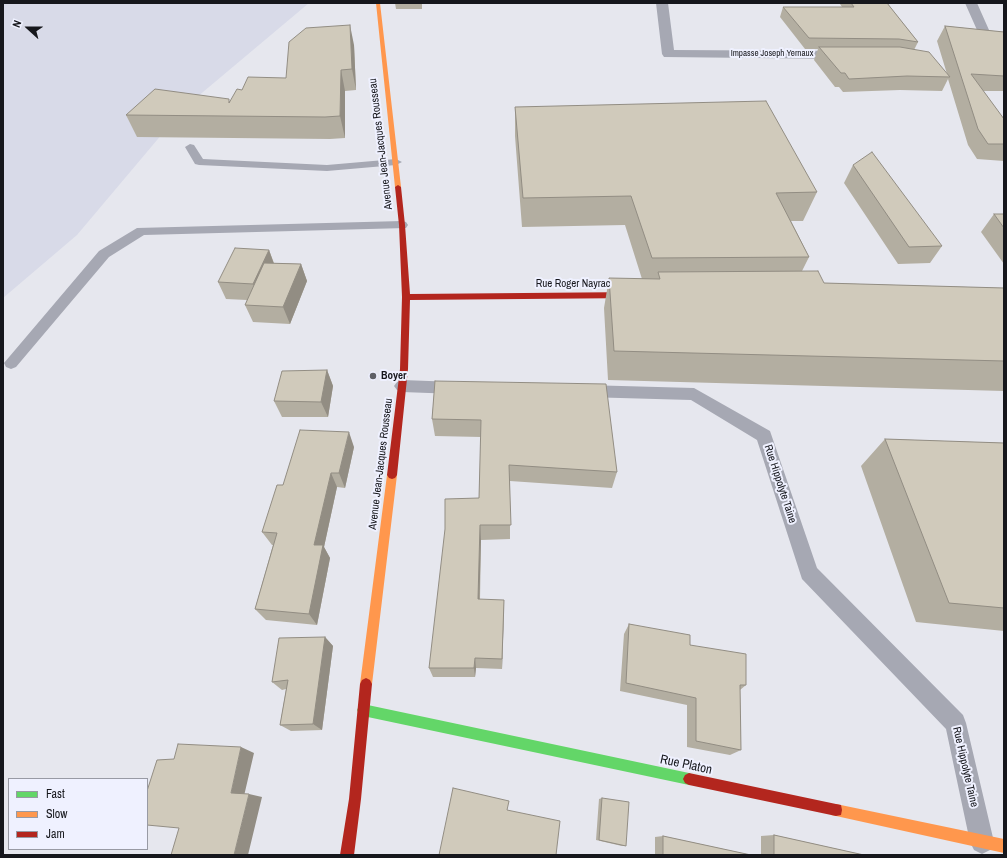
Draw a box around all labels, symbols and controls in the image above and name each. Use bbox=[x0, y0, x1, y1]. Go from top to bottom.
north arrow bbox=[8, 8, 48, 48]
text: N bbox=[9, 18, 24, 29]
street label: Impasse Joseph Yernaux bbox=[731, 49, 813, 59]
street label: Avenue Jean-Jacques Rousseau bbox=[366, 78, 396, 210]
street label: Rue Roger Nayrac bbox=[536, 277, 610, 291]
place label: Boyer bbox=[381, 369, 407, 383]
marker: Boyer bbox=[368, 371, 378, 381]
street label: Avenue Jean-Jacques Rousseau bbox=[366, 398, 396, 530]
street label: Rue Hippolyte Taine bbox=[761, 443, 799, 525]
street label: Rue Hippolyte Taine bbox=[949, 726, 981, 808]
street label: Rue Platon bbox=[659, 752, 713, 778]
legend bbox=[8, 778, 148, 850]
text: Fast bbox=[46, 786, 65, 802]
text: Slow bbox=[46, 806, 67, 822]
text: Jam bbox=[46, 826, 65, 842]

